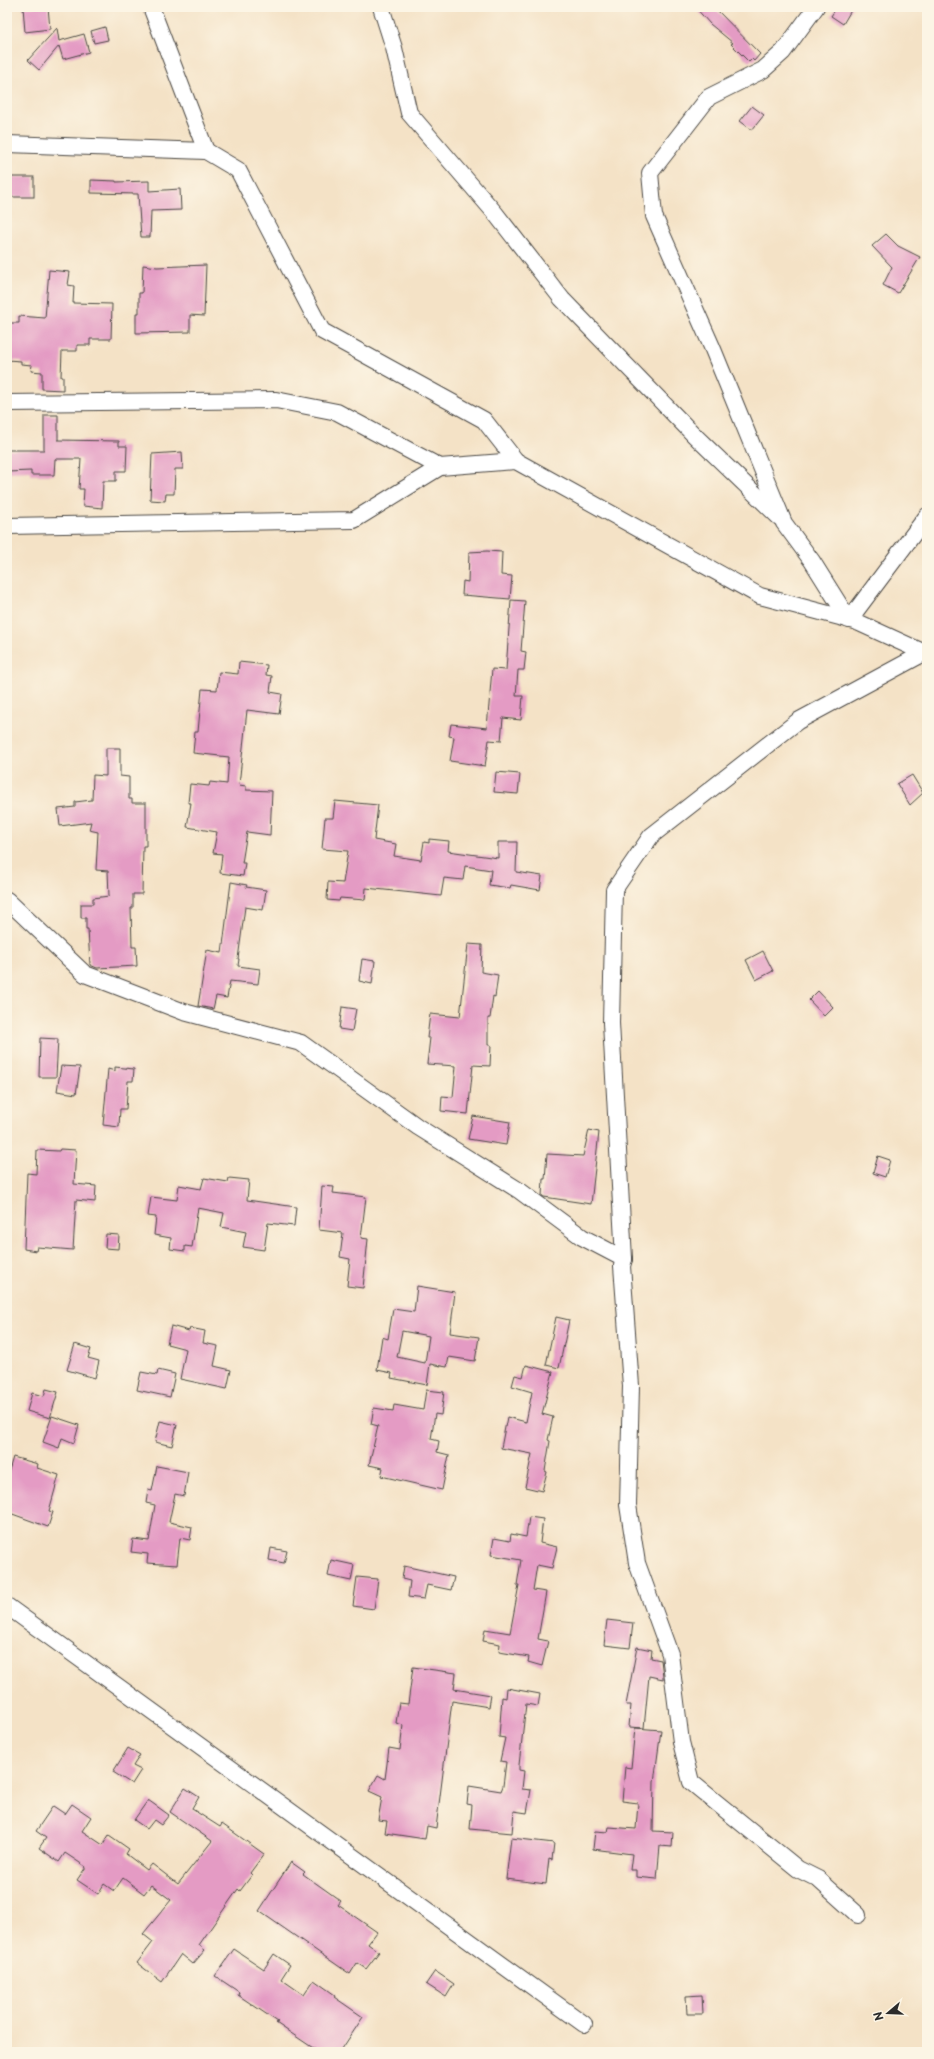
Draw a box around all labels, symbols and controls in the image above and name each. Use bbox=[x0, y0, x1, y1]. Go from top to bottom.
north arrow bbox=[868, 1993, 908, 2033]
text: N bbox=[869, 2009, 888, 2023]

